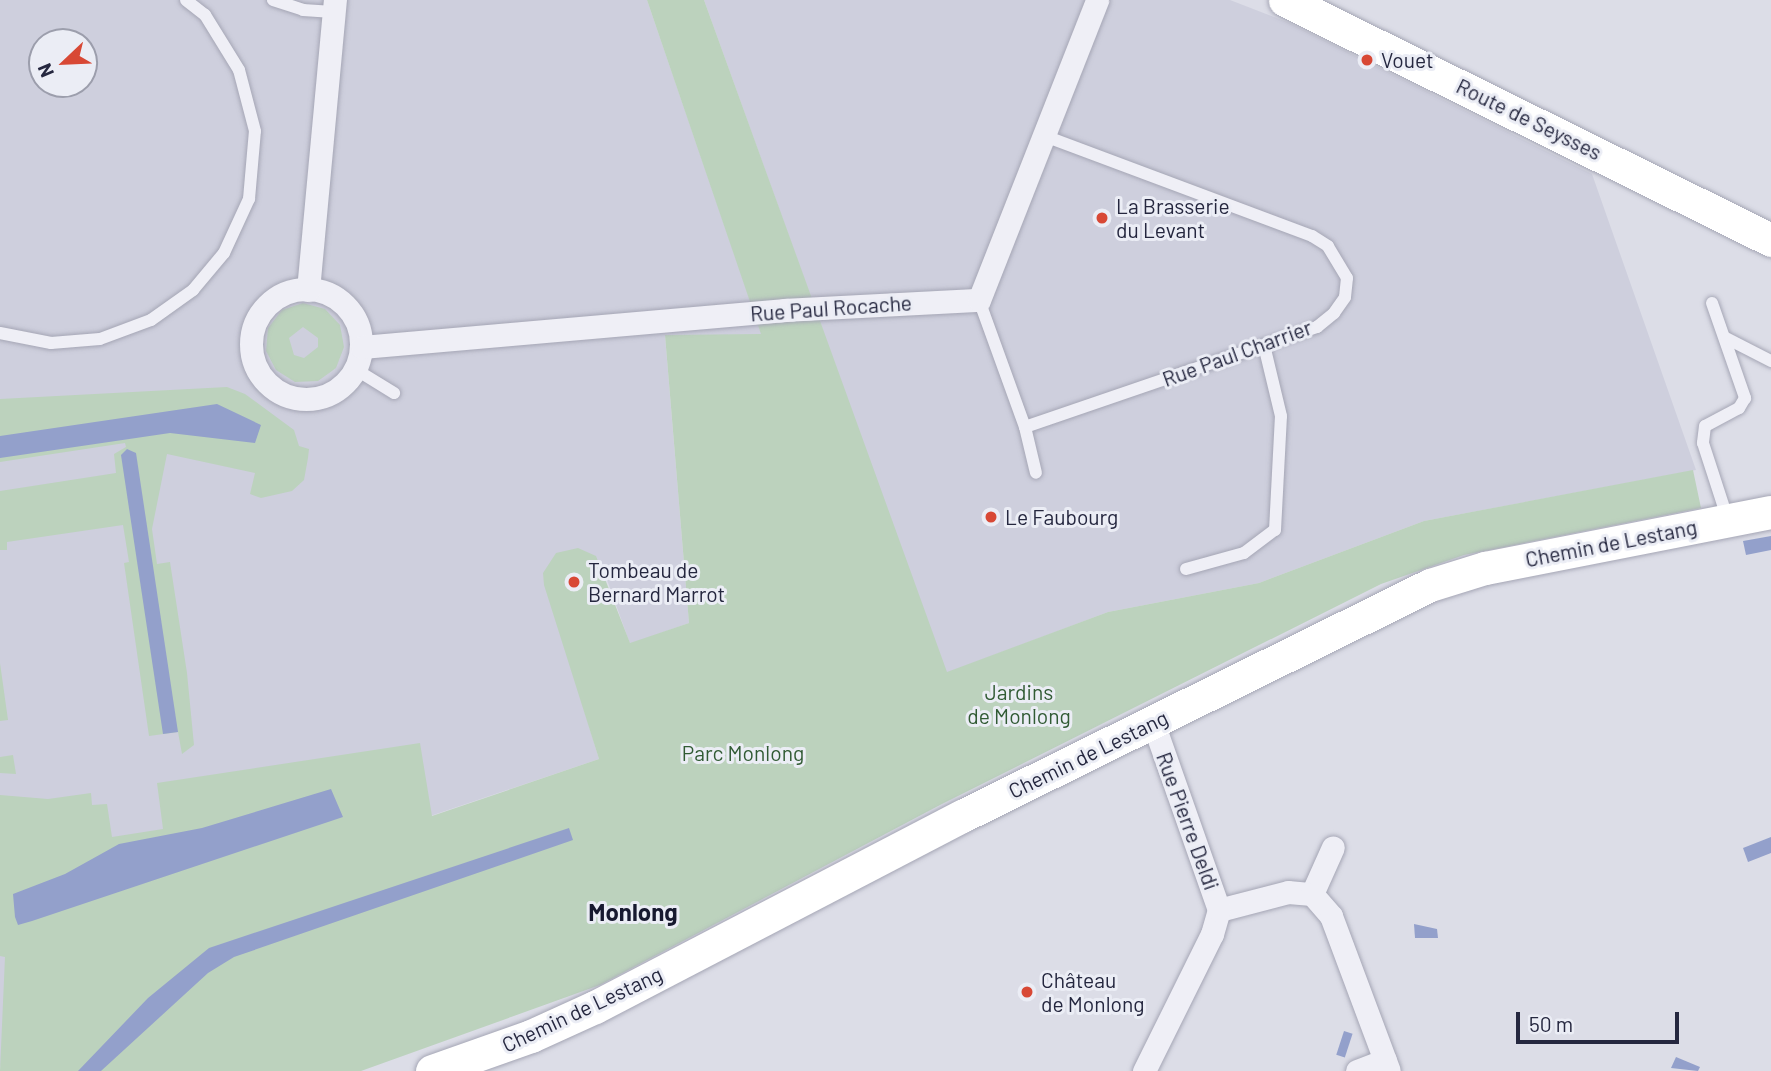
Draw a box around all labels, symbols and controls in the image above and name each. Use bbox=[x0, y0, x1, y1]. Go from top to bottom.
north arrow bbox=[28, 28, 98, 98]
place label: Vouet bbox=[1381, 47, 1434, 73]
marker: Vouet bbox=[1359, 52, 1375, 68]
text: N bbox=[32, 60, 58, 81]
street label: Route de Seysses bbox=[1452, 73, 1606, 165]
place label: La Brasserie du Levant bbox=[1116, 193, 1230, 243]
marker: La Brasserie du Levant bbox=[1094, 210, 1110, 226]
street label: Rue Paul Rocache bbox=[749, 290, 913, 326]
street label: Rue Paul Charrier bbox=[1159, 314, 1315, 392]
place label: Le Faubourg bbox=[1005, 504, 1118, 530]
marker: Le Faubourg bbox=[983, 509, 999, 525]
street label: Chemin de Lestang bbox=[1523, 514, 1699, 572]
place label: Tombeau de Bernard Marrot bbox=[588, 557, 725, 607]
marker: Tombeau de Bernard Marrot bbox=[566, 574, 582, 590]
park label: Jardins de Monlong bbox=[967, 679, 1071, 729]
street label: Chemin de Lestang bbox=[1004, 705, 1172, 803]
park label: Parc Monlong bbox=[682, 740, 804, 766]
street label: Rue Pierre Deldi bbox=[1151, 749, 1225, 893]
district label: Monlong bbox=[588, 898, 678, 926]
street label: Chemin de Lestang bbox=[498, 961, 666, 1057]
place label: Château de Monlong bbox=[1041, 967, 1144, 1017]
marker: Château de Monlong bbox=[1019, 984, 1035, 1000]
scale bar bbox=[1519, 998, 1682, 1042]
text: 50 m bbox=[1529, 1011, 1573, 1036]

